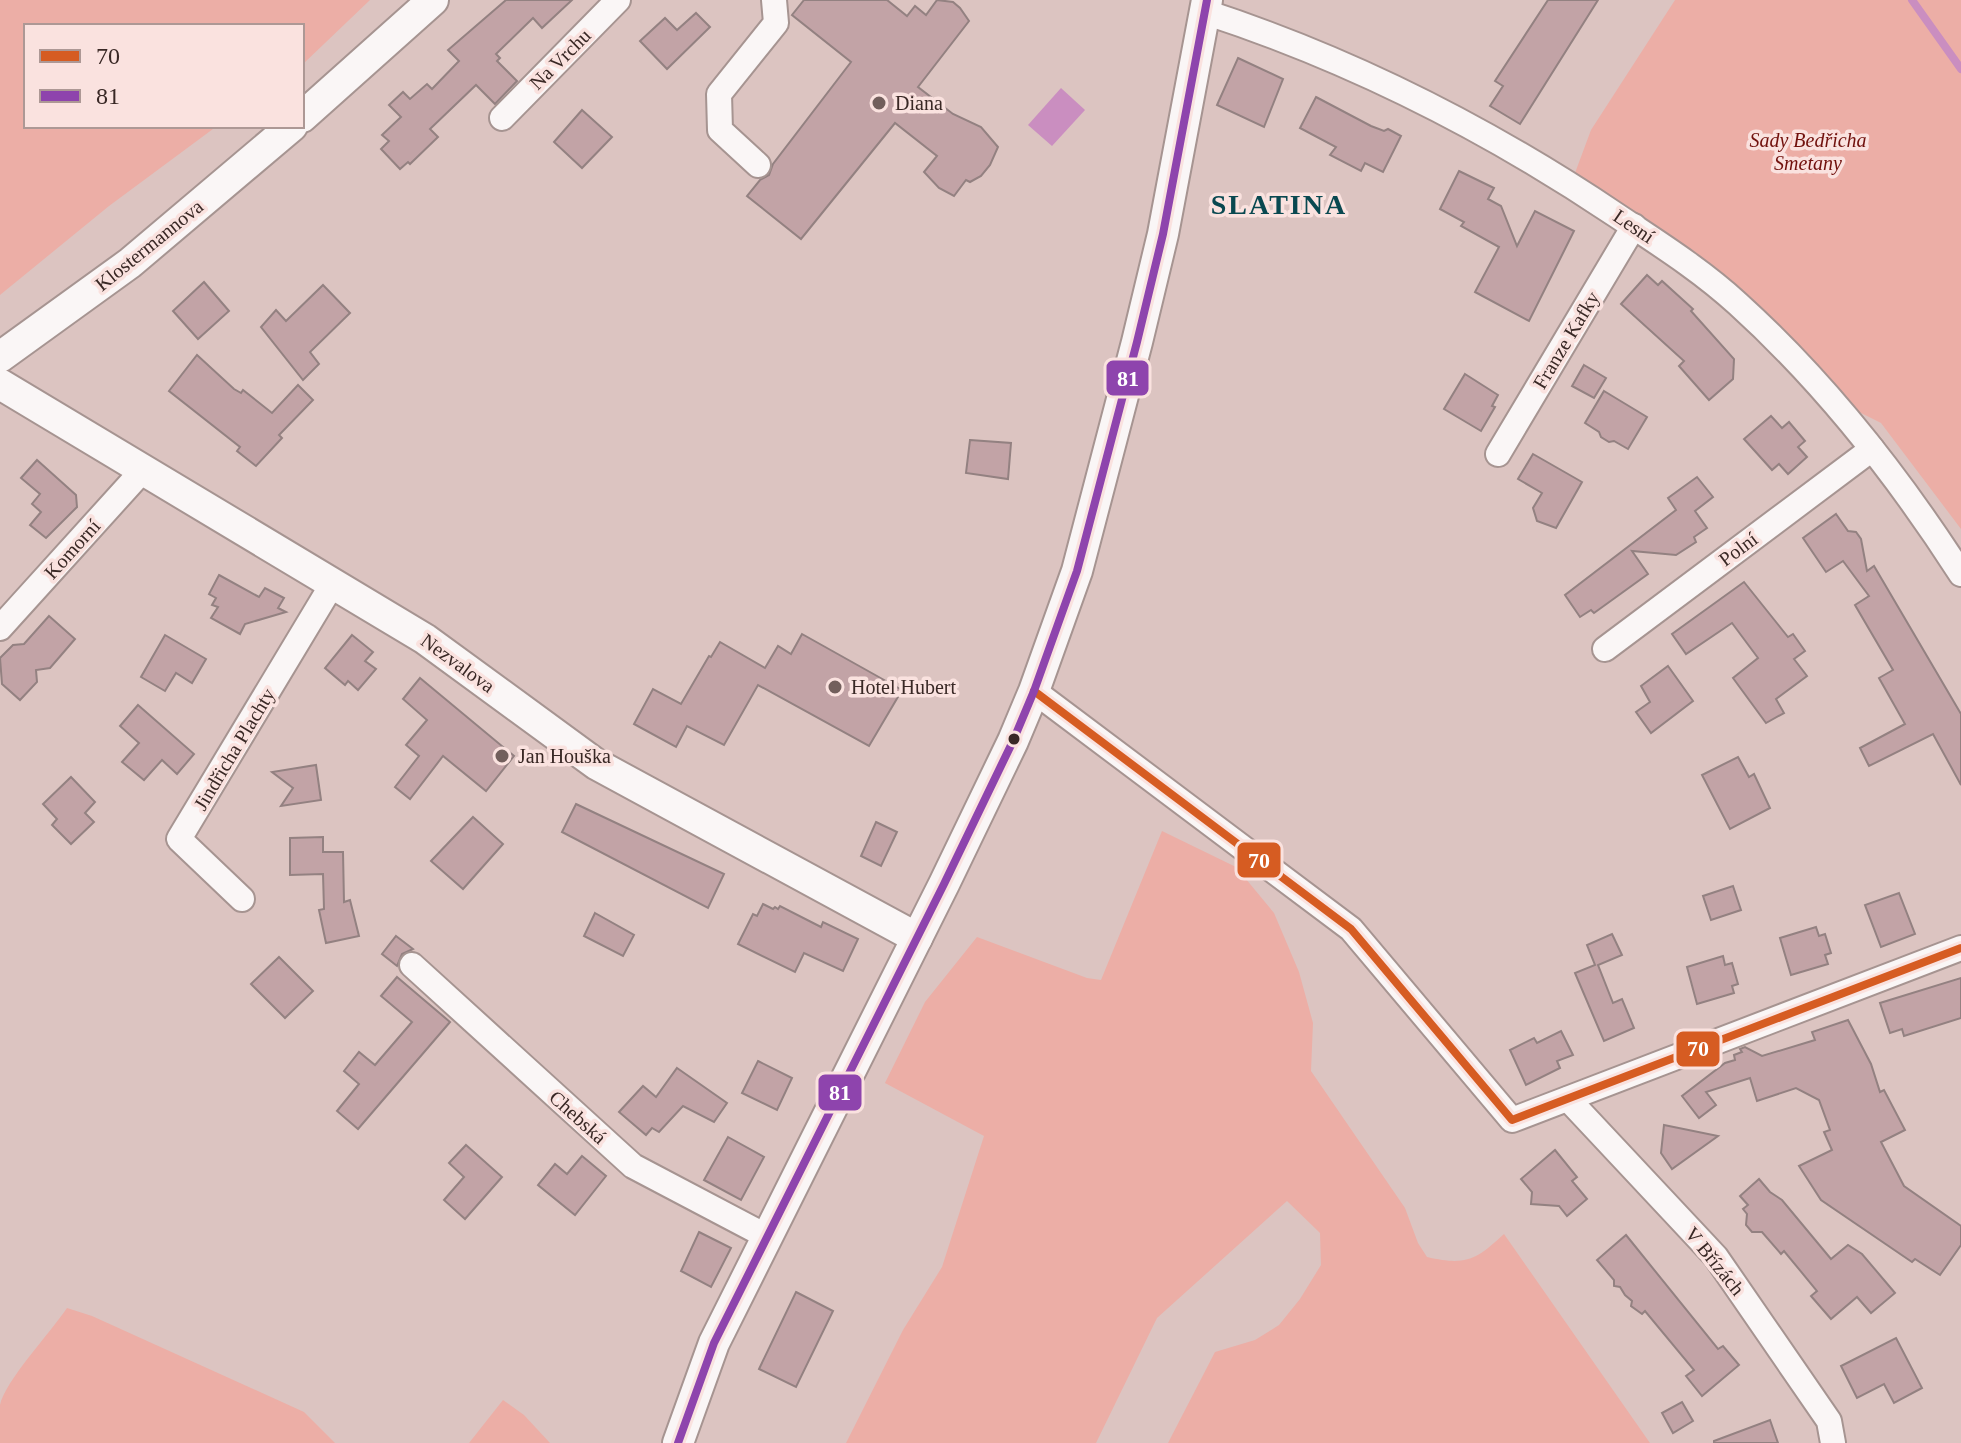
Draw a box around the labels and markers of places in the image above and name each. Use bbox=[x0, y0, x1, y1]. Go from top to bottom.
place label: Diana bbox=[895, 92, 943, 114]
marker: Diana bbox=[870, 94, 888, 112]
place label: Hotel Hubert bbox=[851, 676, 956, 698]
marker: Hotel Hubert bbox=[826, 678, 844, 696]
unlabelled marker bbox=[1006, 731, 1022, 747]
place label: Jan Houška bbox=[518, 745, 611, 767]
marker: Jan Houška bbox=[493, 747, 511, 765]

